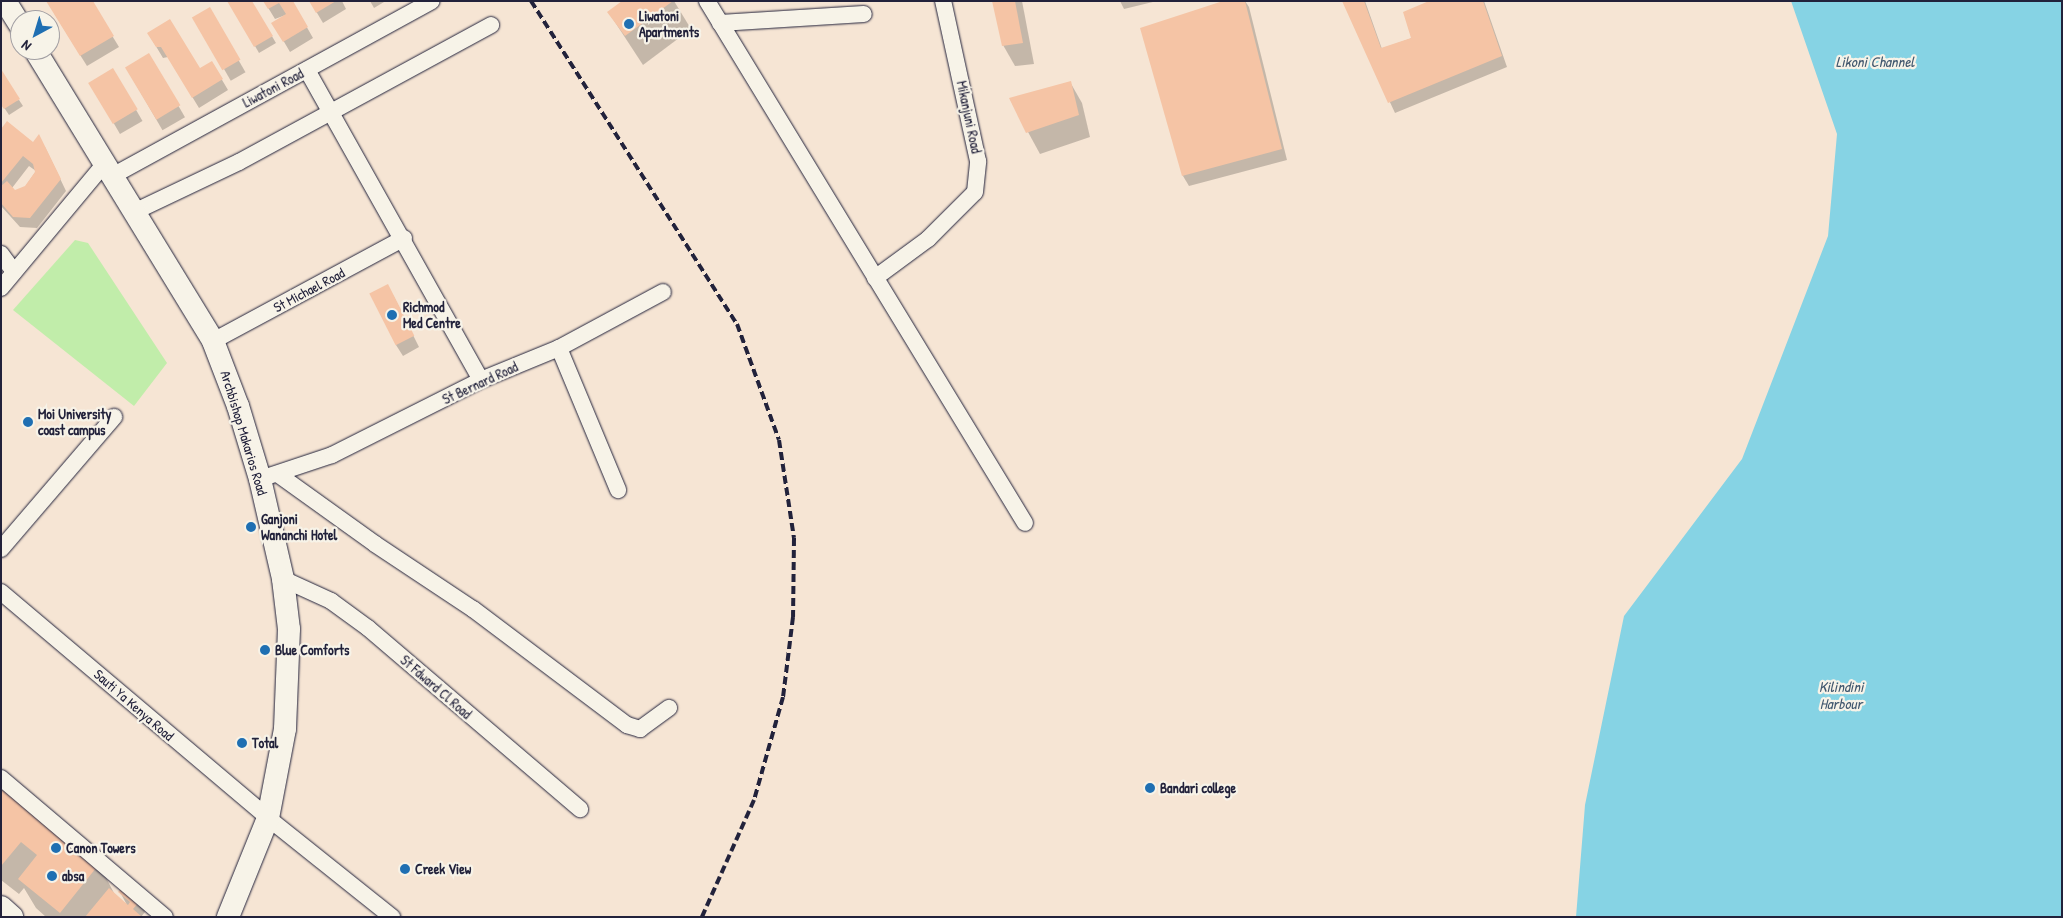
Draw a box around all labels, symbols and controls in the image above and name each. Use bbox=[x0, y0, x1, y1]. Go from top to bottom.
place label: Liwatoni Apartments bbox=[639, 8, 699, 40]
north arrow bbox=[10, 10, 60, 60]
marker: Liwatoni Apartments bbox=[623, 18, 635, 30]
text: N bbox=[17, 37, 35, 56]
water label: Likoni Channel bbox=[1836, 53, 1914, 71]
street label: Liwatoni Road bbox=[240, 65, 306, 111]
street label: Mikanjuni Road bbox=[953, 79, 985, 155]
street label: St Michael Road bbox=[271, 264, 347, 316]
place label: Richmod Med Centre bbox=[403, 299, 461, 332]
marker: Richmod Med Centre bbox=[385, 308, 399, 322]
street label: St Bernard Road bbox=[440, 358, 520, 408]
street label: Archbishop Makarios Road bbox=[217, 369, 271, 497]
place label: Moi University coast campus bbox=[38, 406, 111, 438]
marker: Moi University coast campus bbox=[22, 416, 34, 428]
place label: Ganjoni Wananchi Hotel bbox=[261, 511, 337, 544]
marker: Ganjoni Wananchi Hotel bbox=[245, 521, 257, 533]
place label: Blue Comforts bbox=[275, 642, 349, 658]
marker: Blue Comforts bbox=[259, 644, 271, 656]
street label: St Fdward Cl Road bbox=[397, 652, 475, 722]
street label: Sauti Ya Kenya Road bbox=[91, 666, 177, 744]
water label: Kilindini Harbour bbox=[1819, 677, 1863, 712]
place label: Total bbox=[252, 735, 278, 751]
marker: Total bbox=[236, 737, 248, 749]
place label: Bandari college bbox=[1160, 780, 1236, 796]
marker: Bandari college bbox=[1144, 782, 1156, 794]
place label: Canon Towers bbox=[66, 840, 136, 856]
marker: Canon Towers bbox=[50, 842, 62, 854]
place label: Creek View bbox=[415, 861, 471, 877]
marker: Creek View bbox=[399, 863, 411, 875]
place label: absa bbox=[62, 868, 84, 884]
marker: absa bbox=[46, 870, 58, 882]

